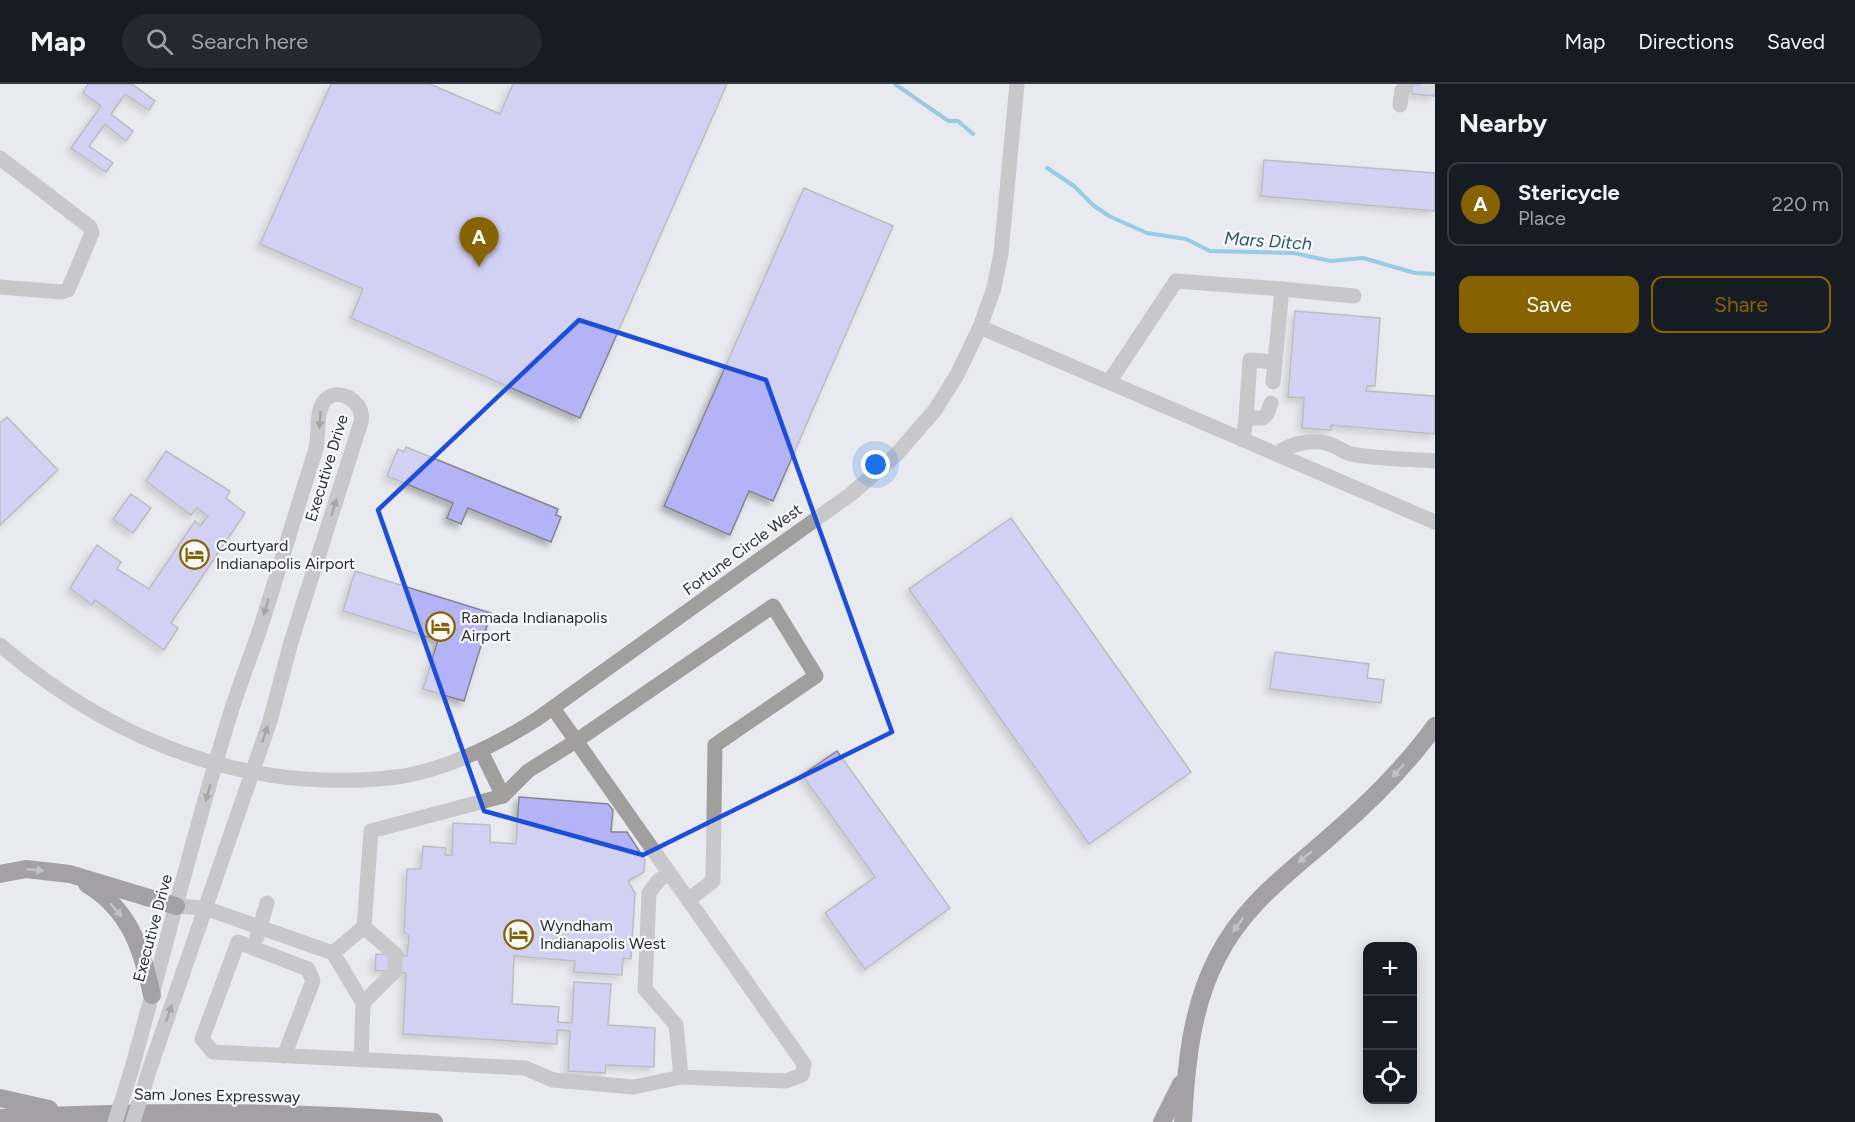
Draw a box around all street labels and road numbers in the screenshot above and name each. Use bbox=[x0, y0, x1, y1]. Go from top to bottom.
street label: Executive Drive bbox=[301, 412, 352, 524]
street label: Fortune Circle West bbox=[679, 500, 805, 599]
street label: Executive Drive bbox=[129, 872, 176, 984]
street label: Sam Jones Expressway bbox=[134, 1085, 301, 1106]

